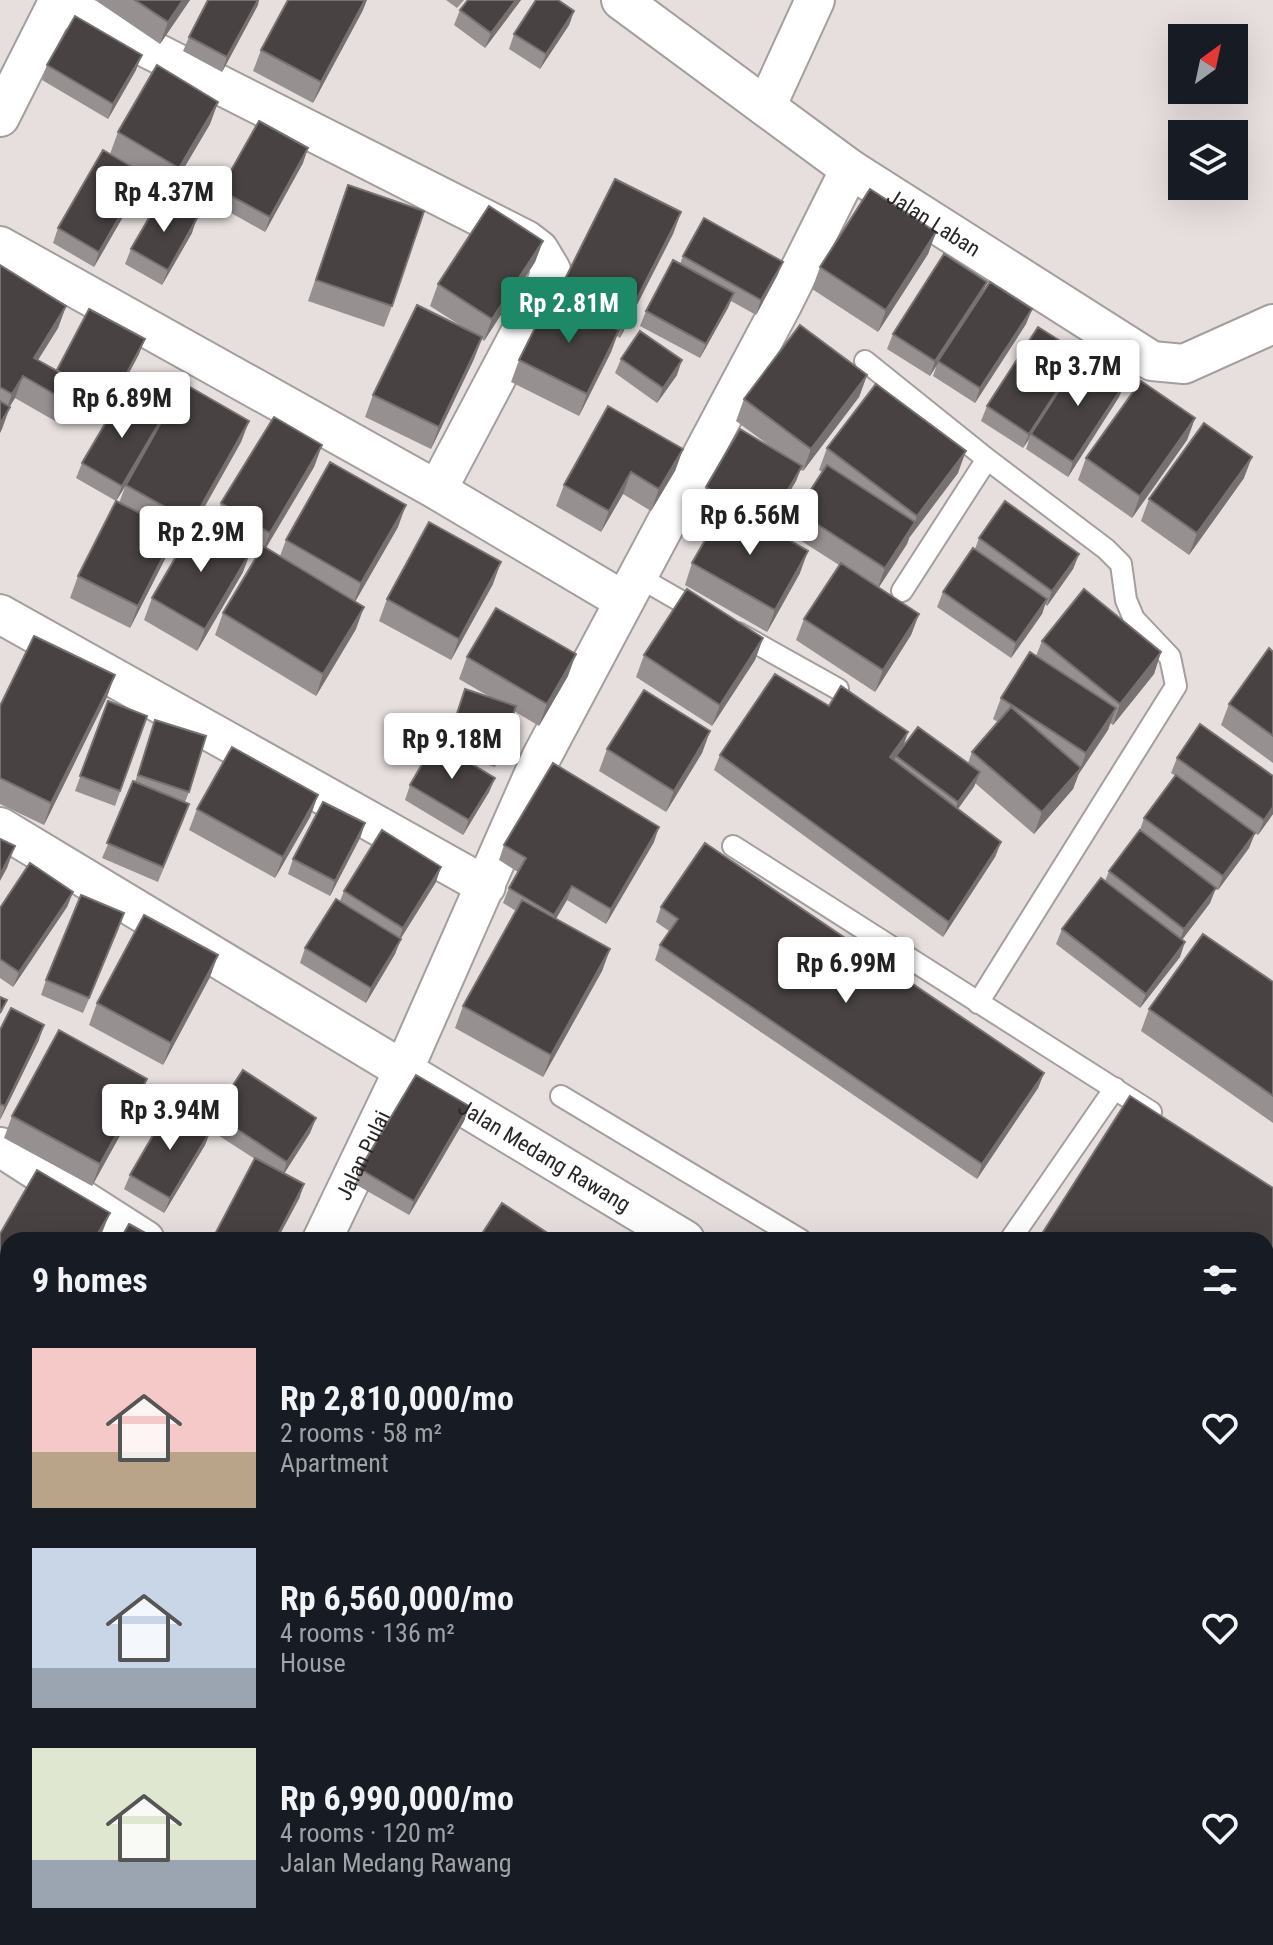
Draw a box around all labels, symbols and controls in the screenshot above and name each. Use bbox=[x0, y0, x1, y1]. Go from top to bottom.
north arrow bbox=[1168, 24, 1248, 104]
map controls bbox=[1168, 24, 1248, 200]
button: layers bbox=[1168, 120, 1248, 200]
pin: Rp 4.37M bbox=[81, 166, 247, 234]
text: Rp 4.37M bbox=[114, 177, 214, 207]
street label: Jalan Laban bbox=[883, 183, 985, 261]
pin: Rp 2.81M bbox=[486, 277, 652, 345]
text: Rp 2.81M bbox=[519, 288, 619, 318]
pin: Rp 3.7M bbox=[1004, 340, 1152, 408]
text: Rp 3.7M bbox=[1035, 351, 1121, 381]
pin: Rp 6.89M bbox=[39, 372, 205, 440]
text: Rp 6.89M bbox=[72, 383, 172, 413]
pin: Rp 6.56M bbox=[667, 489, 833, 557]
text: Rp 6.56M bbox=[700, 500, 800, 530]
pin: Rp 2.9M bbox=[127, 506, 275, 574]
text: Rp 2.9M bbox=[158, 517, 244, 547]
pin: Rp 9.18M bbox=[369, 713, 535, 781]
text: Rp 9.18M bbox=[402, 724, 502, 754]
pin: Rp 6.99M bbox=[763, 937, 929, 1005]
text: Rp 6.99M bbox=[796, 948, 896, 978]
pin: Rp 3.94M bbox=[87, 1084, 253, 1152]
street label: Jalan Medang Rawang bbox=[454, 1094, 635, 1217]
text: Rp 3.94M bbox=[120, 1095, 220, 1125]
street label: Jalan Pulai bbox=[331, 1107, 395, 1204]
icon: filters bbox=[1198, 1258, 1242, 1302]
text: 9 homes bbox=[32, 1260, 148, 1300]
text: Rp 2,810,000/mo bbox=[280, 1378, 514, 1418]
icon: home bbox=[96, 1380, 192, 1476]
icon: heart bbox=[1198, 1406, 1242, 1450]
text: 2 rooms · 58 m² bbox=[280, 1418, 442, 1448]
text: Apartment bbox=[280, 1448, 389, 1478]
text: Rp 6,560,000/mo bbox=[280, 1578, 514, 1618]
icon: home bbox=[96, 1580, 192, 1676]
icon: heart bbox=[1198, 1606, 1242, 1650]
text: 4 rooms · 136 m² bbox=[280, 1618, 455, 1648]
text: House bbox=[280, 1648, 346, 1678]
text: Rp 6,990,000/mo bbox=[280, 1778, 514, 1818]
icon: home bbox=[96, 1780, 192, 1876]
icon: heart bbox=[1198, 1806, 1242, 1850]
text: 4 rooms · 120 m² bbox=[280, 1818, 455, 1848]
text: Jalan Medang Rawang bbox=[280, 1848, 512, 1878]

